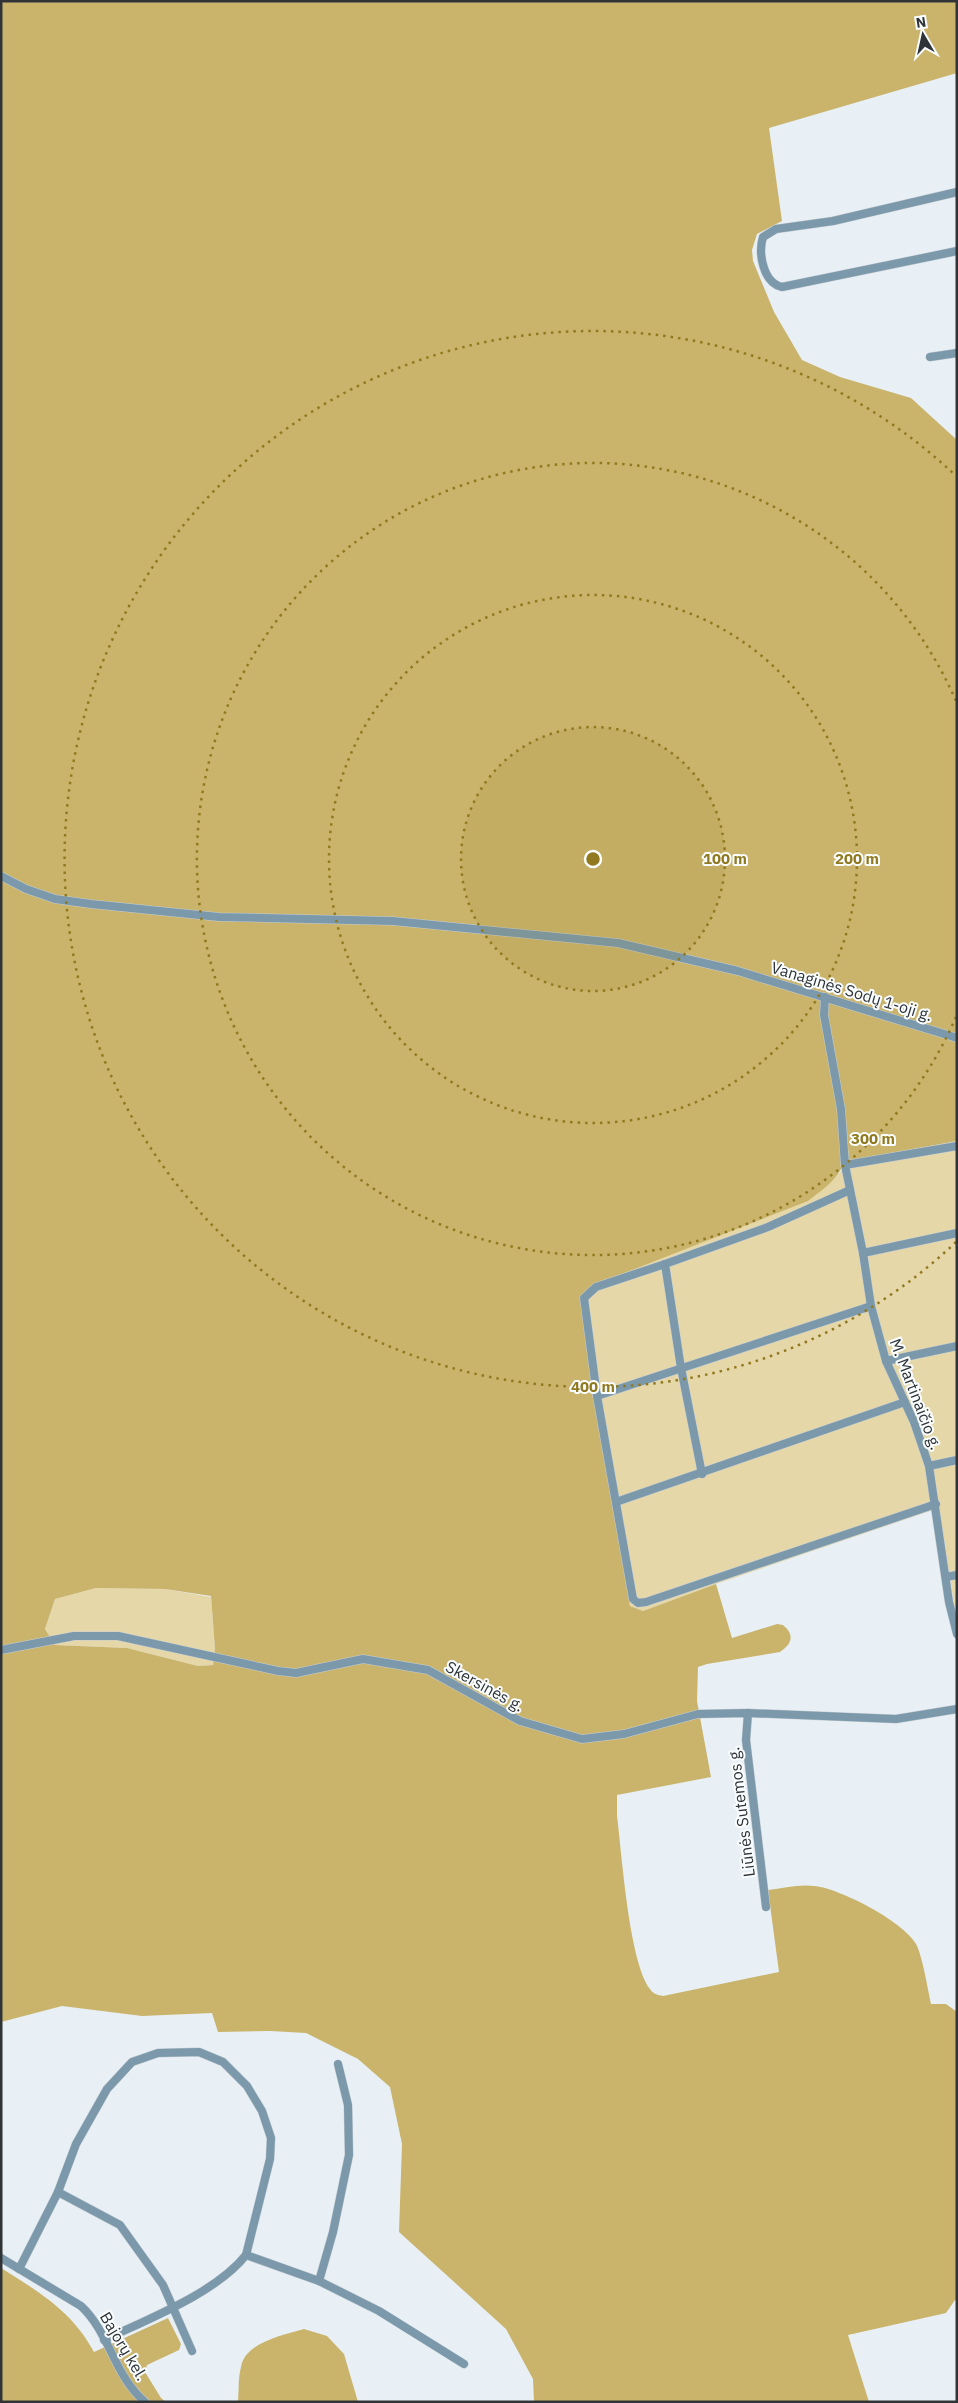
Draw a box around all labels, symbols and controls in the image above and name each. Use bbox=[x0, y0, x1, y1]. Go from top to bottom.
north arrow bbox=[898, 10, 948, 60]
text: N bbox=[915, 12, 927, 32]
text: 100 m bbox=[703, 849, 747, 868]
text: 200 m bbox=[835, 849, 879, 868]
centre of rings bbox=[584, 850, 602, 868]
street label: Vanaginės Sodų 1-oji g. bbox=[769, 957, 935, 1025]
text: 300 m bbox=[851, 1129, 895, 1148]
street label: M. Martinaičio g. bbox=[886, 1336, 946, 1452]
text: 400 m bbox=[571, 1377, 615, 1396]
street label: Skersinės g. bbox=[442, 1656, 528, 1716]
street label: Liūnės Sutemos g. bbox=[723, 1746, 759, 1878]
street label: Bajorų kel. bbox=[96, 2308, 152, 2384]

